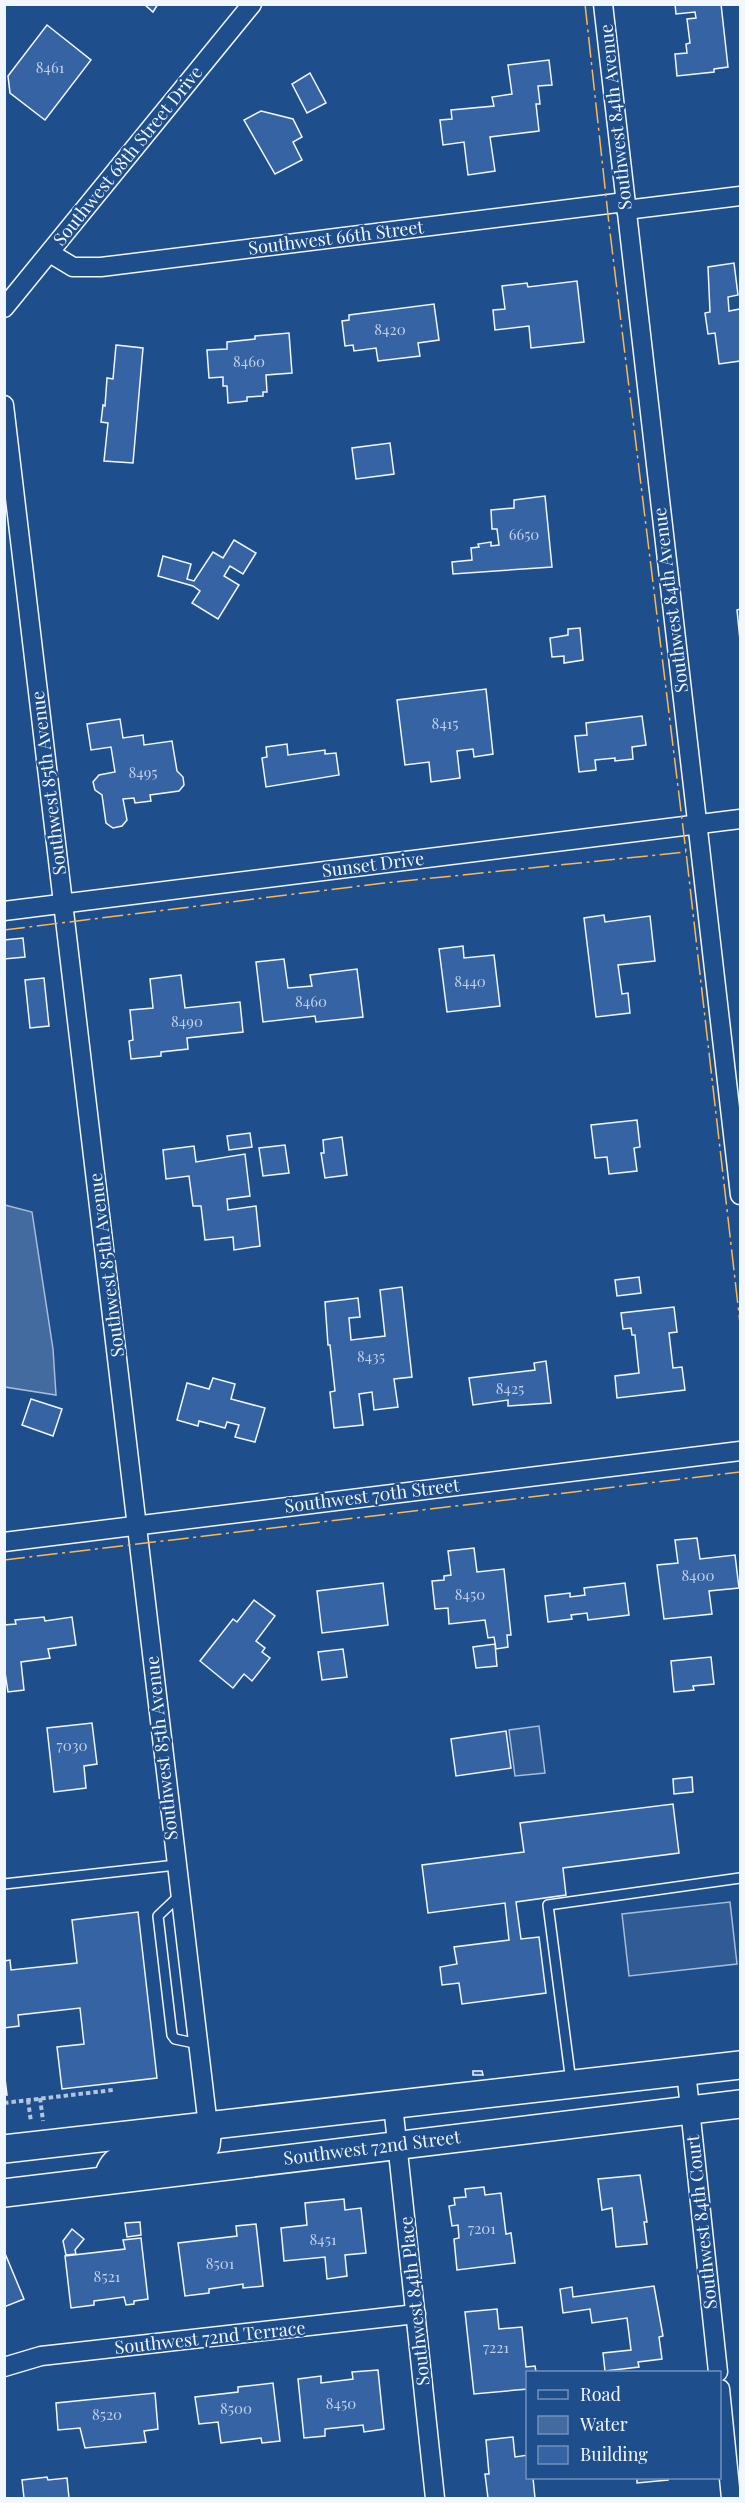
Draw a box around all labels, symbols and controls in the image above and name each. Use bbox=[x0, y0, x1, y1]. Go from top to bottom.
street label: Southwest 84th Avenue bbox=[593, 23, 637, 211]
house number: 8461 bbox=[36, 57, 65, 77]
street label: Southwest 68th Street Drive bbox=[47, 60, 207, 250]
street label: Southwest 66th Street bbox=[247, 214, 426, 260]
house number: 8420 bbox=[374, 319, 406, 339]
house number: 8460 bbox=[233, 351, 265, 371]
street label: Southwest 84th Avenue bbox=[647, 506, 693, 694]
house number: 6650 bbox=[509, 524, 539, 544]
street label: Southwest 85th Avenue bbox=[25, 690, 71, 877]
house number: 8415 bbox=[432, 713, 458, 733]
house number: 8495 bbox=[128, 762, 158, 782]
street label: Sunset Drive bbox=[320, 846, 425, 882]
house number: 8440 bbox=[454, 971, 486, 991]
house number: 8460 bbox=[295, 991, 327, 1011]
house number: 8490 bbox=[171, 1011, 203, 1031]
street label: Southwest 85th Avenue bbox=[83, 1172, 129, 1359]
house number: 8435 bbox=[357, 1346, 385, 1366]
house number: 8425 bbox=[496, 1378, 524, 1398]
street label: Southwest 70th Street bbox=[283, 1472, 461, 1518]
house number: 8400 bbox=[681, 1565, 715, 1585]
house number: 8450 bbox=[455, 1584, 485, 1604]
street label: Southwest 85th Avenue bbox=[139, 1655, 183, 1841]
house number: 7030 bbox=[57, 1735, 87, 1755]
street label: Southwest 72nd Street bbox=[282, 2124, 462, 2170]
street label: Southwest 84th Court bbox=[680, 2133, 722, 2310]
street label: Southwest 84th Place bbox=[393, 2215, 435, 2387]
house number: 7201 bbox=[468, 2218, 496, 2238]
house number: 8451 bbox=[310, 2229, 337, 2249]
house number: 8501 bbox=[206, 2253, 235, 2273]
house number: 8521 bbox=[94, 2266, 121, 2286]
street label: Southwest 72nd Terrace bbox=[113, 2315, 307, 2359]
house number: 7221 bbox=[483, 2337, 509, 2357]
legend bbox=[526, 2371, 721, 2479]
text: Road bbox=[580, 2382, 621, 2406]
house number: 8450 bbox=[326, 2393, 356, 2413]
house number: 8500 bbox=[220, 2398, 252, 2418]
house number: 8520 bbox=[92, 2404, 122, 2424]
text: Water bbox=[579, 2412, 628, 2436]
text: Building bbox=[580, 2442, 648, 2466]

